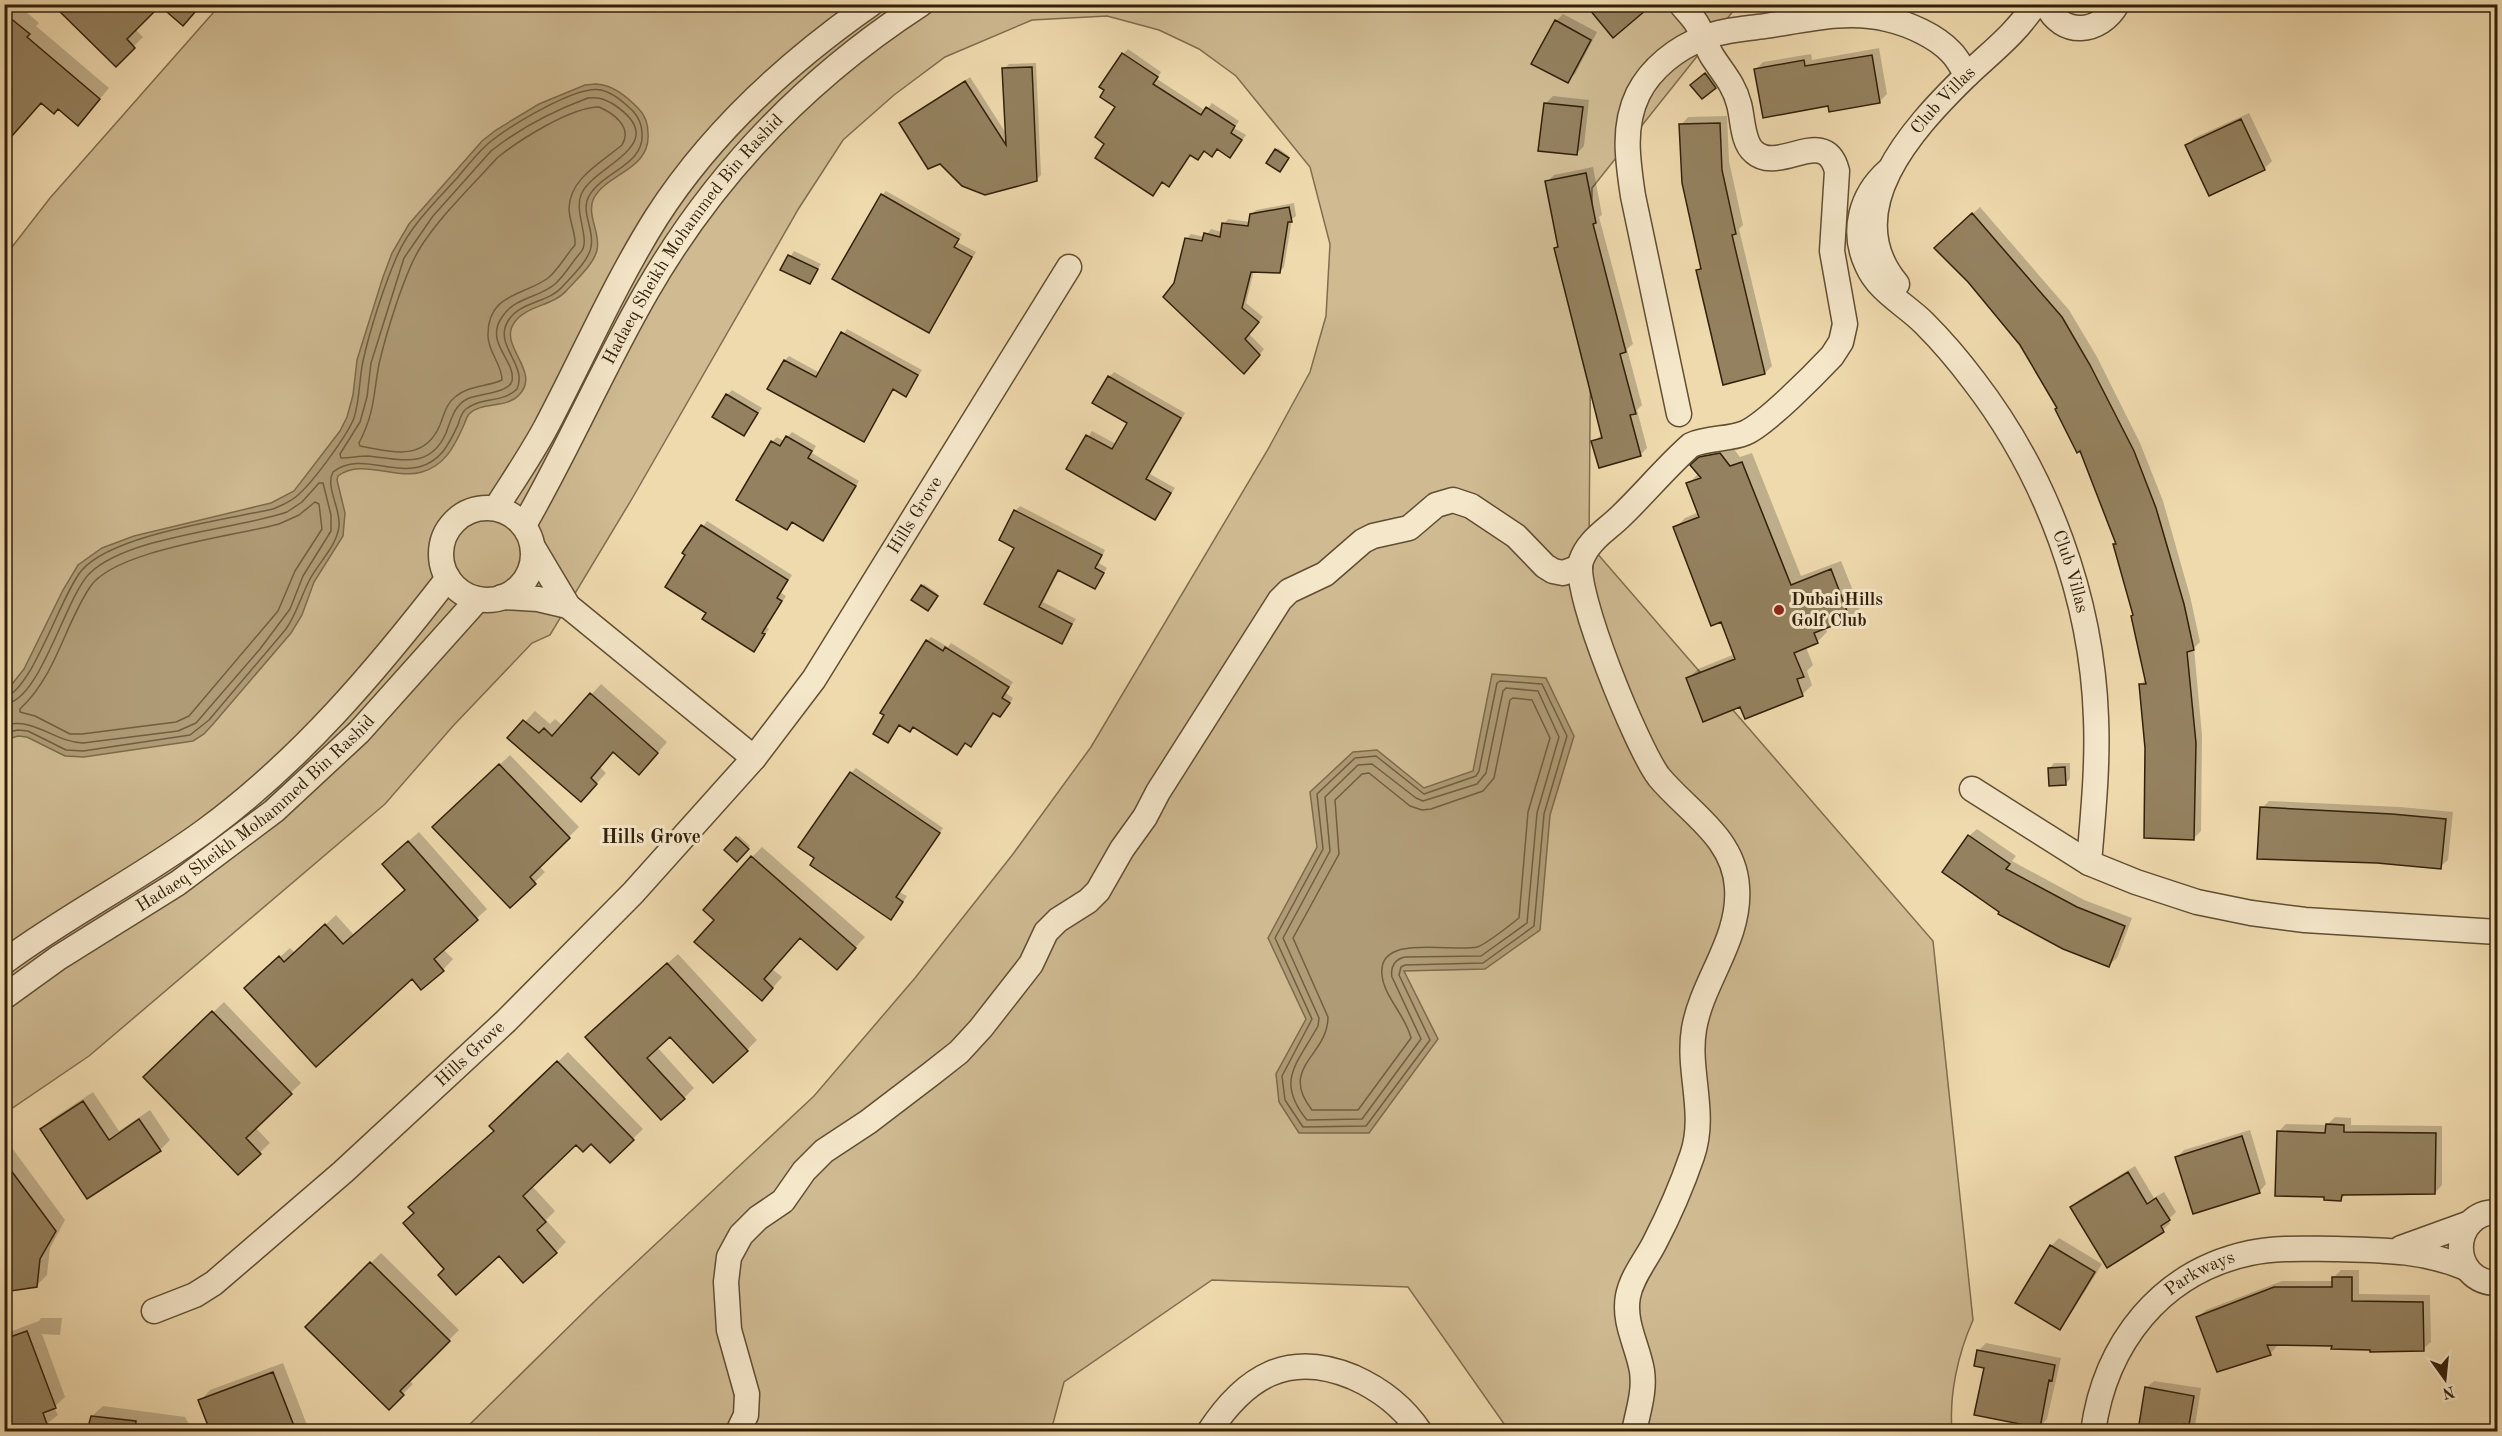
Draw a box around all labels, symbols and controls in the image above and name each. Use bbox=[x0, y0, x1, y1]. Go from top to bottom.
street label: Club Villas bbox=[1907, 63, 1979, 138]
street label: Hadaeq Sheikh Mohammed Bin Rashid bbox=[600, 111, 787, 368]
street label: Hills Grove bbox=[885, 474, 946, 557]
street label: Club Villas bbox=[2049, 528, 2091, 615]
place label: Dubai Hills Golf Club bbox=[1791, 591, 1883, 630]
marker: Dubai Hills Golf Club bbox=[1772, 603, 1786, 617]
street label: Hadaeq Sheikh Mohammed Bin Rashid bbox=[133, 712, 378, 916]
district label: Hills Grove bbox=[601, 828, 701, 848]
street label: Hills Grove bbox=[432, 1018, 508, 1090]
street label: Parkways bbox=[2161, 1248, 2237, 1299]
north arrow bbox=[2415, 1349, 2475, 1409]
text: N bbox=[2440, 1382, 2456, 1401]

